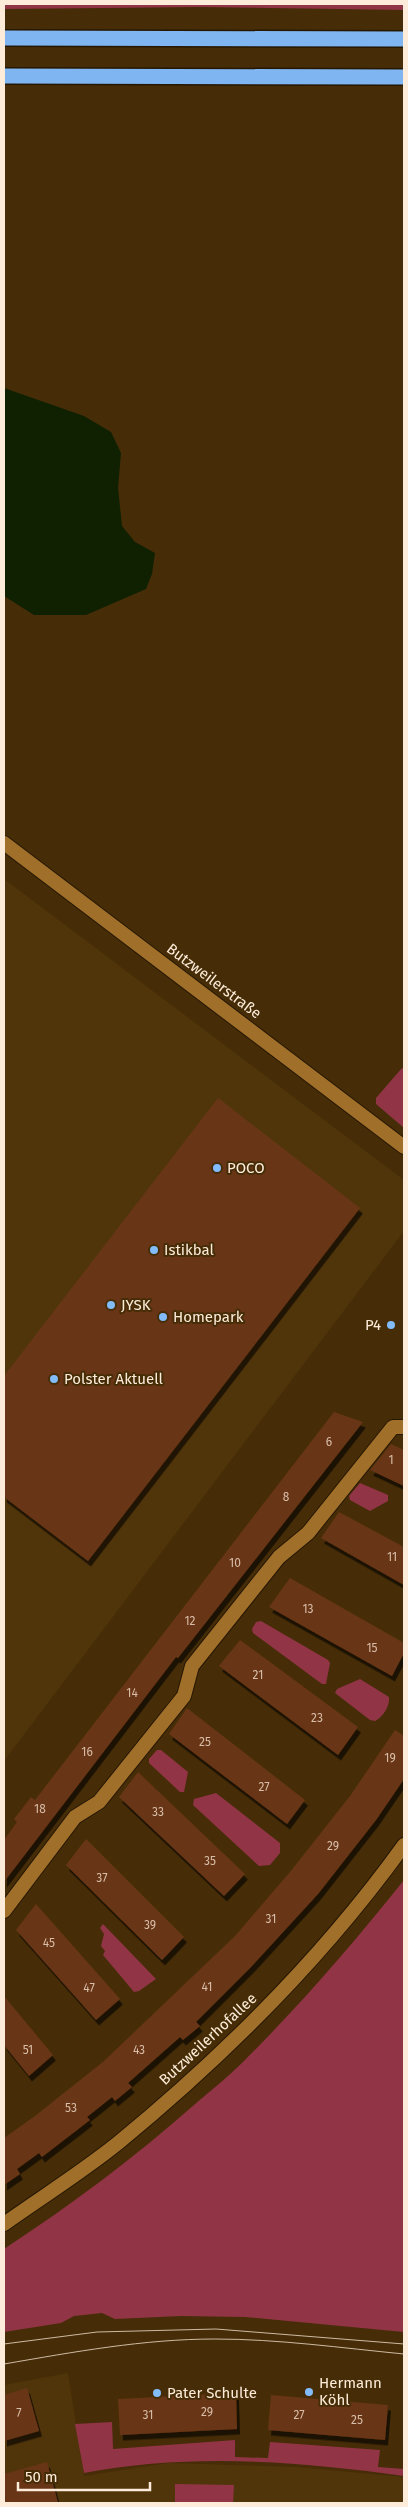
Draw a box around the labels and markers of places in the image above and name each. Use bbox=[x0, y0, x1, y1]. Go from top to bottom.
place label: POCO bbox=[227, 1159, 265, 1177]
marker: POCO bbox=[211, 1162, 223, 1174]
place label: Istikbal bbox=[164, 1241, 215, 1259]
marker: Istikbal bbox=[148, 1244, 160, 1256]
place label: JYSK bbox=[121, 1296, 151, 1314]
marker: JYSK bbox=[105, 1299, 117, 1311]
place label: Homepark bbox=[173, 1308, 244, 1326]
marker: Homepark bbox=[157, 1311, 169, 1323]
place label: P4 bbox=[365, 1316, 381, 1334]
marker: P4 bbox=[385, 1319, 397, 1331]
place label: Polster Aktuell bbox=[64, 1370, 164, 1388]
marker: Polster Aktuell bbox=[48, 1373, 60, 1385]
place label: Hermann Köhl bbox=[319, 2374, 382, 2409]
place label: Pater Schulte bbox=[167, 2384, 257, 2402]
marker: Hermann Köhl bbox=[303, 2386, 315, 2398]
marker: Pater Schulte bbox=[151, 2387, 163, 2399]

